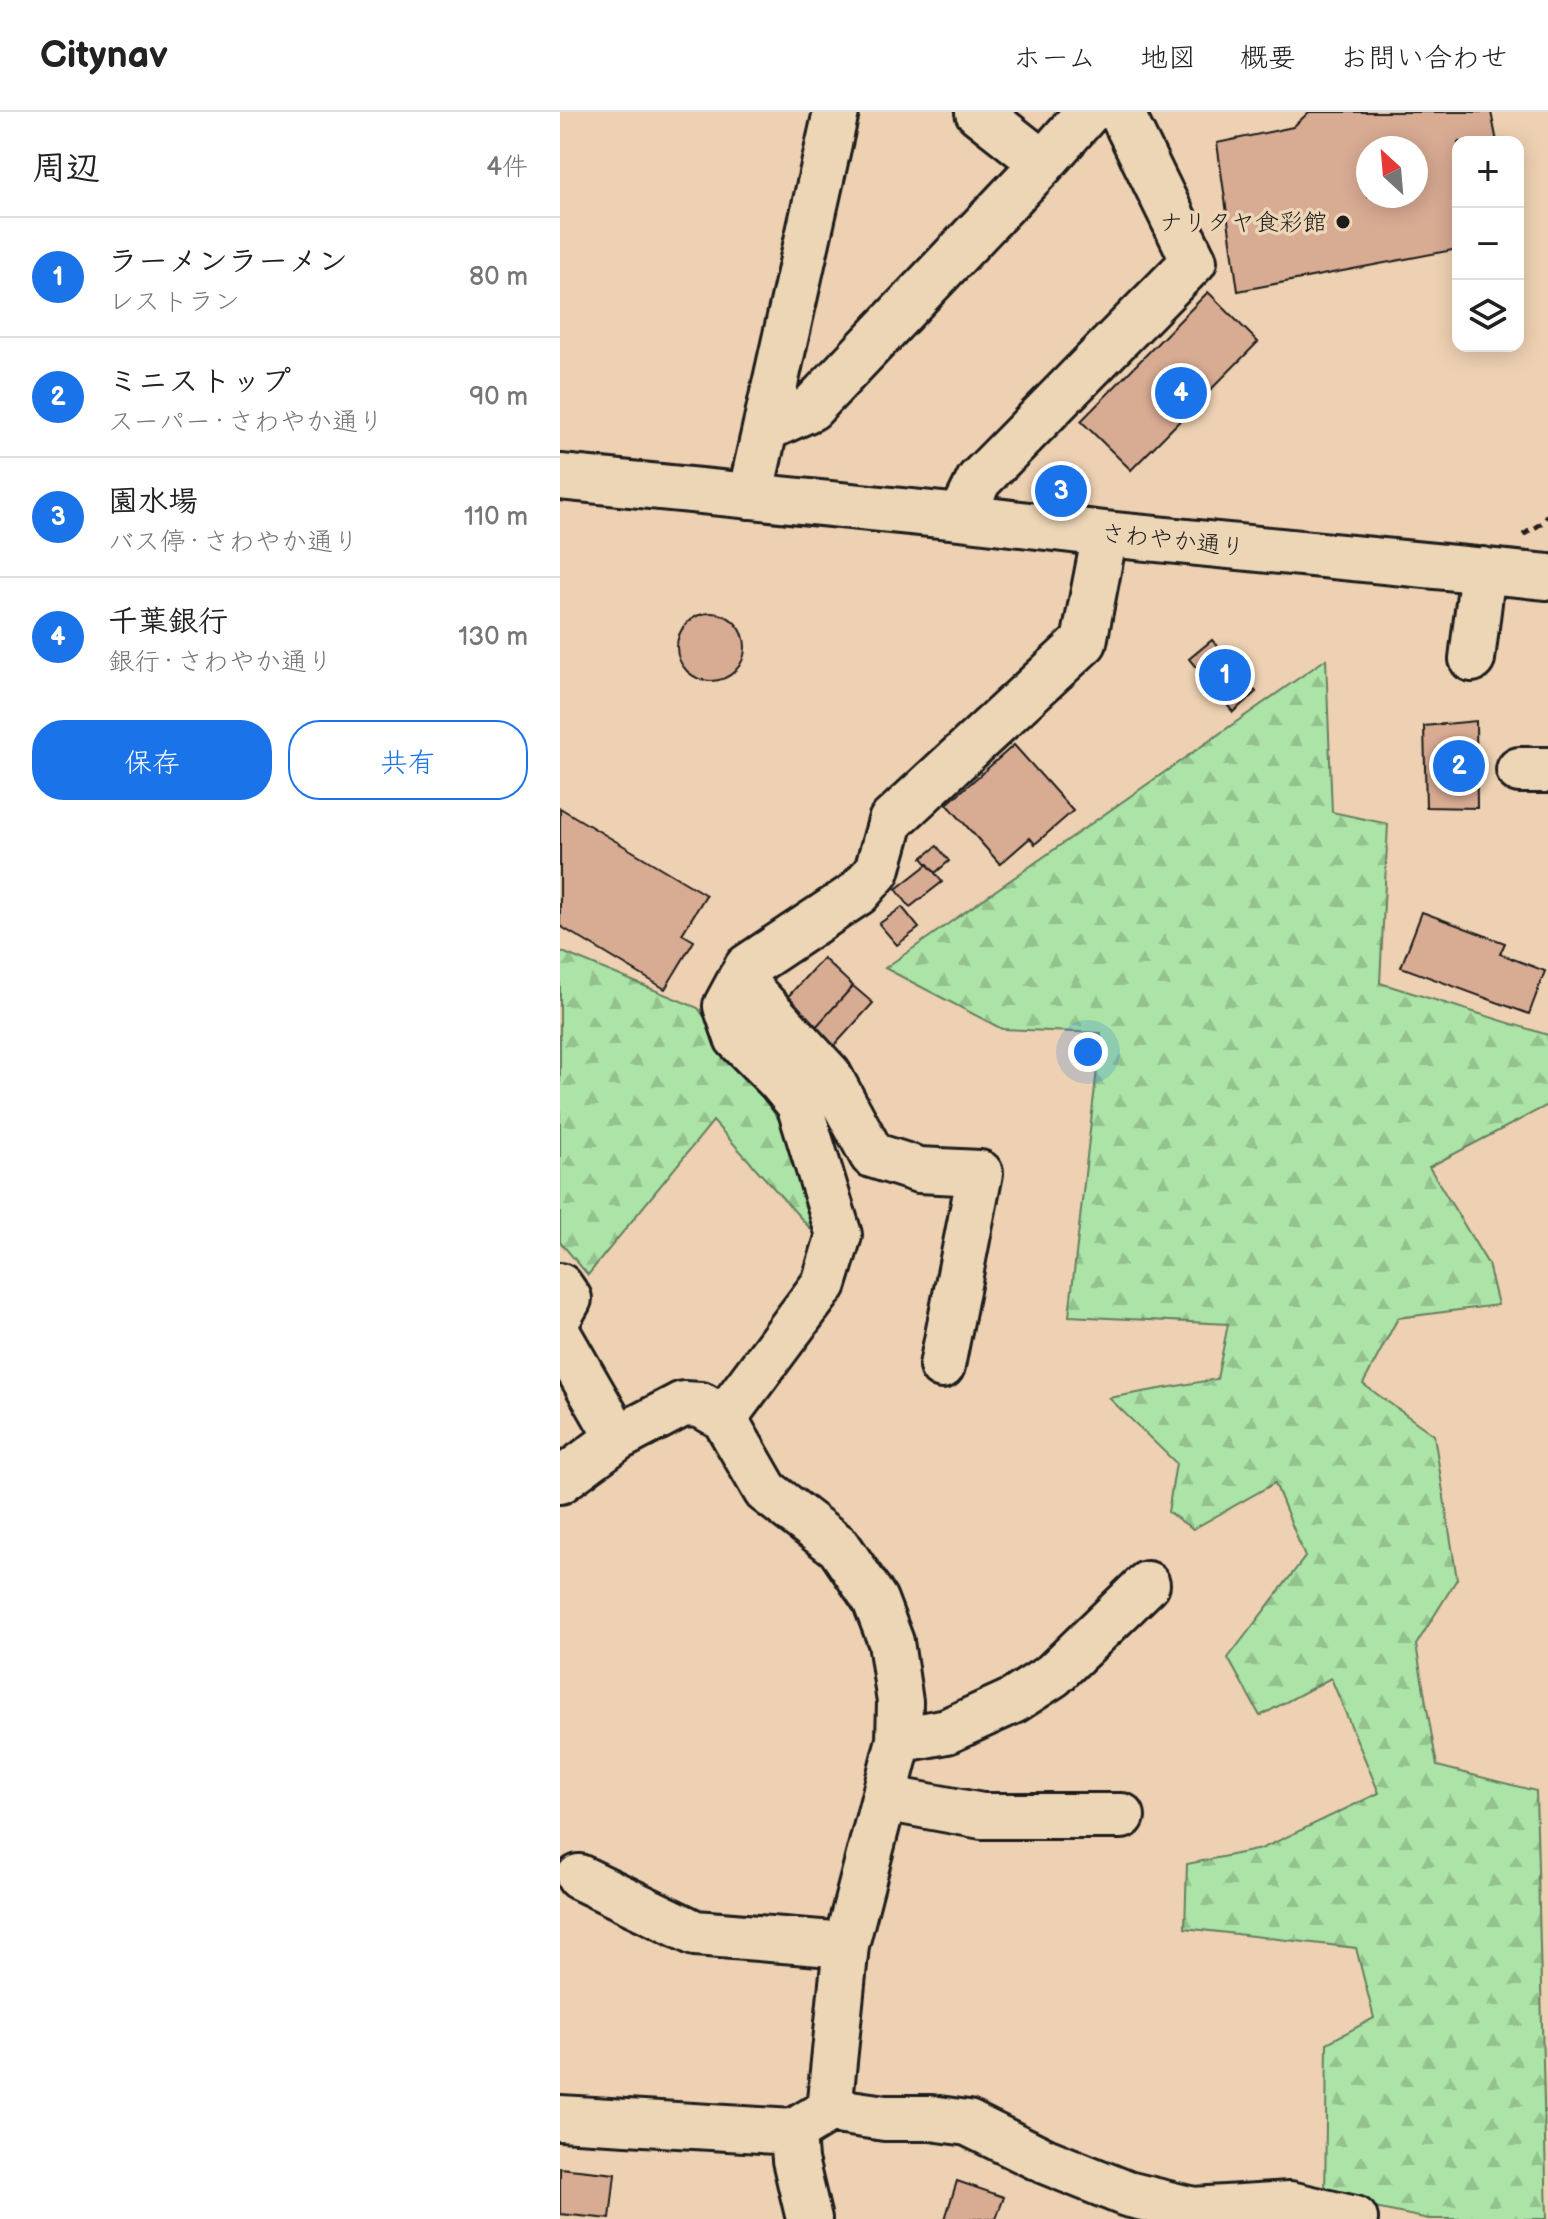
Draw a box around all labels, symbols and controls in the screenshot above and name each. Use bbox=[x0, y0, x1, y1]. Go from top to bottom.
text: Citynav bbox=[40, 33, 167, 78]
text: ホーム bbox=[1013, 42, 1096, 75]
text: 地図 bbox=[1140, 42, 1196, 75]
text: 概要 bbox=[1240, 42, 1296, 75]
text: お問い合わせ bbox=[1340, 42, 1508, 75]
north arrow bbox=[1356, 136, 1428, 208]
map controls bbox=[1452, 136, 1524, 352]
button: + bbox=[1452, 136, 1524, 208]
text: 周辺 bbox=[32, 148, 100, 189]
text: 4件 bbox=[486, 152, 528, 183]
place label: ナリタヤ食彩館 bbox=[1159, 208, 1327, 237]
button: − bbox=[1452, 208, 1524, 280]
marker: ナリタヤ食彩館 bbox=[1334, 213, 1352, 231]
text: ラーメンラーメン bbox=[108, 244, 348, 280]
text: 1 bbox=[53, 262, 63, 293]
text: 80 m bbox=[469, 262, 528, 293]
button: layers bbox=[1452, 280, 1524, 352]
text: レストラン bbox=[108, 287, 240, 318]
pin: 4 bbox=[1155, 363, 1207, 423]
text: ミニストップ bbox=[108, 364, 291, 400]
text: 2 bbox=[50, 382, 66, 413]
text: 90 m bbox=[469, 382, 528, 413]
text: スーパー · さわやか通り bbox=[108, 407, 384, 438]
pin: 3 bbox=[1035, 461, 1087, 521]
text: 園水場 bbox=[108, 484, 198, 520]
text: 3 bbox=[50, 502, 66, 533]
text: 110 m bbox=[464, 502, 528, 533]
street label: さわやか通り bbox=[1100, 519, 1246, 562]
text: バス停 · さわやか通り bbox=[108, 527, 359, 558]
text: 千葉銀行 bbox=[108, 604, 228, 640]
text: 4 bbox=[50, 622, 66, 653]
text: 130 m bbox=[458, 622, 528, 653]
pin: 1 bbox=[1199, 645, 1251, 705]
text: 銀行 · さわやか通り bbox=[108, 647, 333, 678]
button: 保存 bbox=[32, 720, 272, 800]
button: 共有 bbox=[288, 720, 528, 800]
pin: 2 bbox=[1433, 736, 1485, 796]
your location bbox=[1068, 1032, 1108, 1072]

